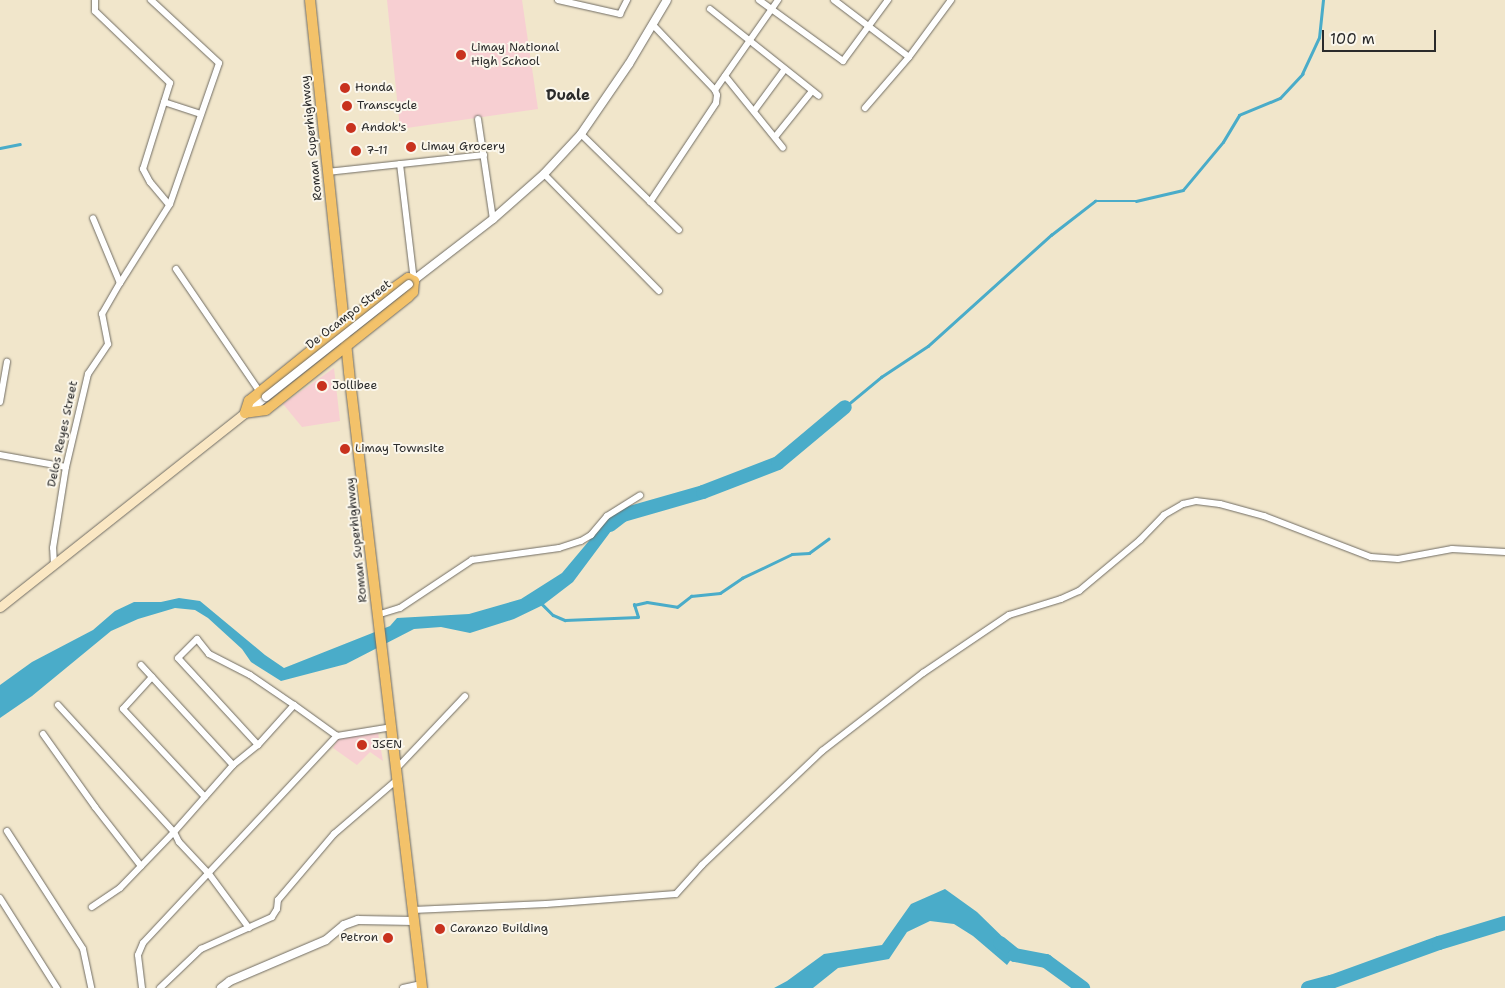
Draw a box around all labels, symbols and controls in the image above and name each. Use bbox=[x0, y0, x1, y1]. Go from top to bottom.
scale bar bbox=[1325, 20, 1439, 52]
text: 100 m bbox=[1330, 29, 1375, 49]
place label: Limay National High School bbox=[471, 41, 559, 69]
marker: Limay National High School bbox=[455, 49, 467, 61]
street label: Roman Superhighway bbox=[298, 75, 326, 201]
place label: Honda bbox=[355, 81, 393, 95]
marker: Honda bbox=[339, 82, 351, 94]
district label: Duale bbox=[546, 87, 590, 105]
place label: Transcycle bbox=[357, 99, 417, 113]
marker: Transcycle bbox=[341, 100, 353, 112]
place label: Andok's bbox=[361, 121, 406, 135]
marker: Andok's bbox=[345, 122, 357, 134]
place label: Limay Grocery bbox=[421, 140, 505, 154]
marker: Limay Grocery bbox=[405, 141, 417, 153]
place label: 7-11 bbox=[366, 144, 388, 158]
marker: 7-11 bbox=[350, 145, 362, 157]
street label: De Ocampo Street bbox=[303, 277, 395, 353]
street label: Delos Reyes Street bbox=[45, 379, 81, 489]
place label: Jollibee bbox=[332, 379, 377, 393]
marker: Jollibee bbox=[316, 380, 328, 392]
place label: Limay Townsite bbox=[355, 442, 444, 456]
marker: Limay Townsite bbox=[339, 443, 351, 455]
street label: Roman Superhighway bbox=[343, 477, 371, 603]
place label: JSEN bbox=[372, 738, 402, 752]
marker: JSEN bbox=[356, 739, 368, 751]
place label: Caranzo Building bbox=[450, 922, 548, 936]
marker: Caranzo Building bbox=[434, 923, 446, 935]
place label: Petron bbox=[340, 931, 378, 945]
marker: Petron bbox=[382, 932, 394, 944]

